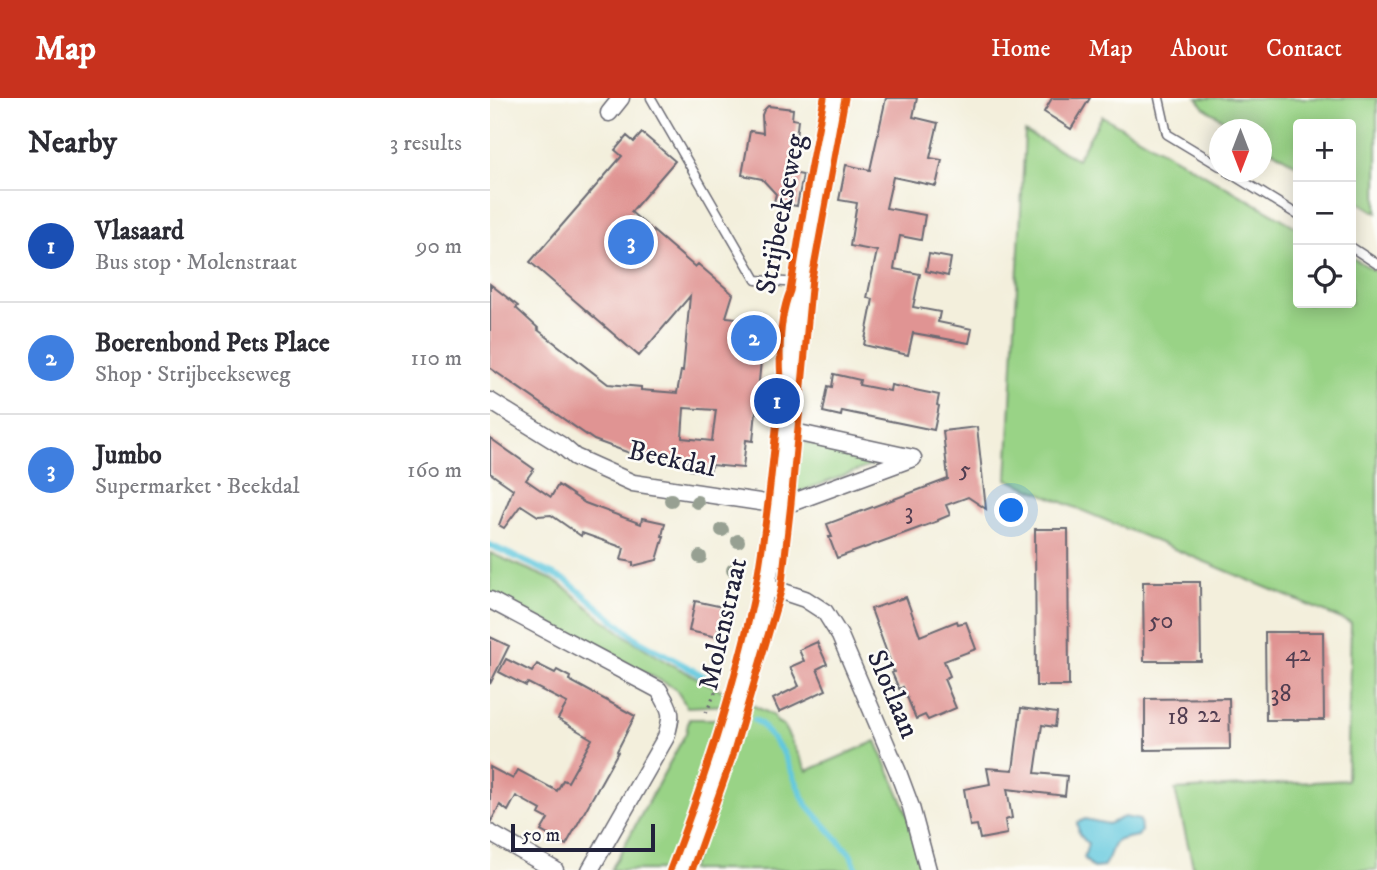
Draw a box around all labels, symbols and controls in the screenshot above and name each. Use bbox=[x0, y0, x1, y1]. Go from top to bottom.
text: Map bbox=[35, 29, 96, 70]
text: Home bbox=[991, 34, 1050, 64]
text: Map bbox=[1088, 34, 1133, 64]
text: About bbox=[1171, 34, 1228, 64]
text: Contact bbox=[1266, 34, 1342, 64]
north arrow bbox=[1209, 119, 1272, 182]
map controls bbox=[1293, 119, 1356, 308]
button: + bbox=[1293, 119, 1356, 182]
text: Nearby bbox=[28, 125, 117, 162]
text: 3 results bbox=[390, 129, 462, 158]
street label: Strijbeekseweg bbox=[748, 131, 814, 297]
button: − bbox=[1293, 182, 1356, 245]
text: Vlasaard bbox=[95, 215, 184, 248]
pin: 3 bbox=[608, 216, 654, 268]
text: 1 bbox=[47, 232, 55, 261]
text: 90 m bbox=[416, 232, 462, 261]
button: locate bbox=[1293, 245, 1356, 308]
text: Bus stop · Molenstraat bbox=[95, 248, 297, 277]
pin: 2 bbox=[731, 312, 777, 364]
text: Boerenbond Pets Place bbox=[95, 327, 330, 360]
text: 2 bbox=[45, 344, 57, 373]
text: 110 m bbox=[411, 344, 462, 373]
text: Shop · Strijbeekseweg bbox=[95, 360, 290, 389]
pin: 1 bbox=[754, 375, 800, 427]
street label: Beekdal bbox=[625, 433, 720, 485]
text: Jumbo bbox=[95, 439, 162, 472]
house number: 5 bbox=[959, 455, 971, 485]
text: 3 bbox=[47, 456, 55, 485]
text: 160 m bbox=[407, 456, 462, 485]
text: Supermarket · Beekdal bbox=[95, 472, 300, 501]
your location bbox=[994, 493, 1028, 527]
house number: 3 bbox=[905, 497, 913, 527]
street label: Molenstraat bbox=[691, 554, 755, 694]
house number: 50 bbox=[1149, 606, 1173, 636]
house number: 42 bbox=[1285, 639, 1311, 669]
street label: Slotlaan bbox=[859, 645, 927, 744]
house number: 38 bbox=[1271, 679, 1291, 709]
house number: 22 bbox=[1197, 700, 1221, 730]
house number: 18 bbox=[1168, 702, 1188, 732]
scale bar bbox=[511, 821, 654, 853]
text: 50 m bbox=[522, 824, 560, 847]

